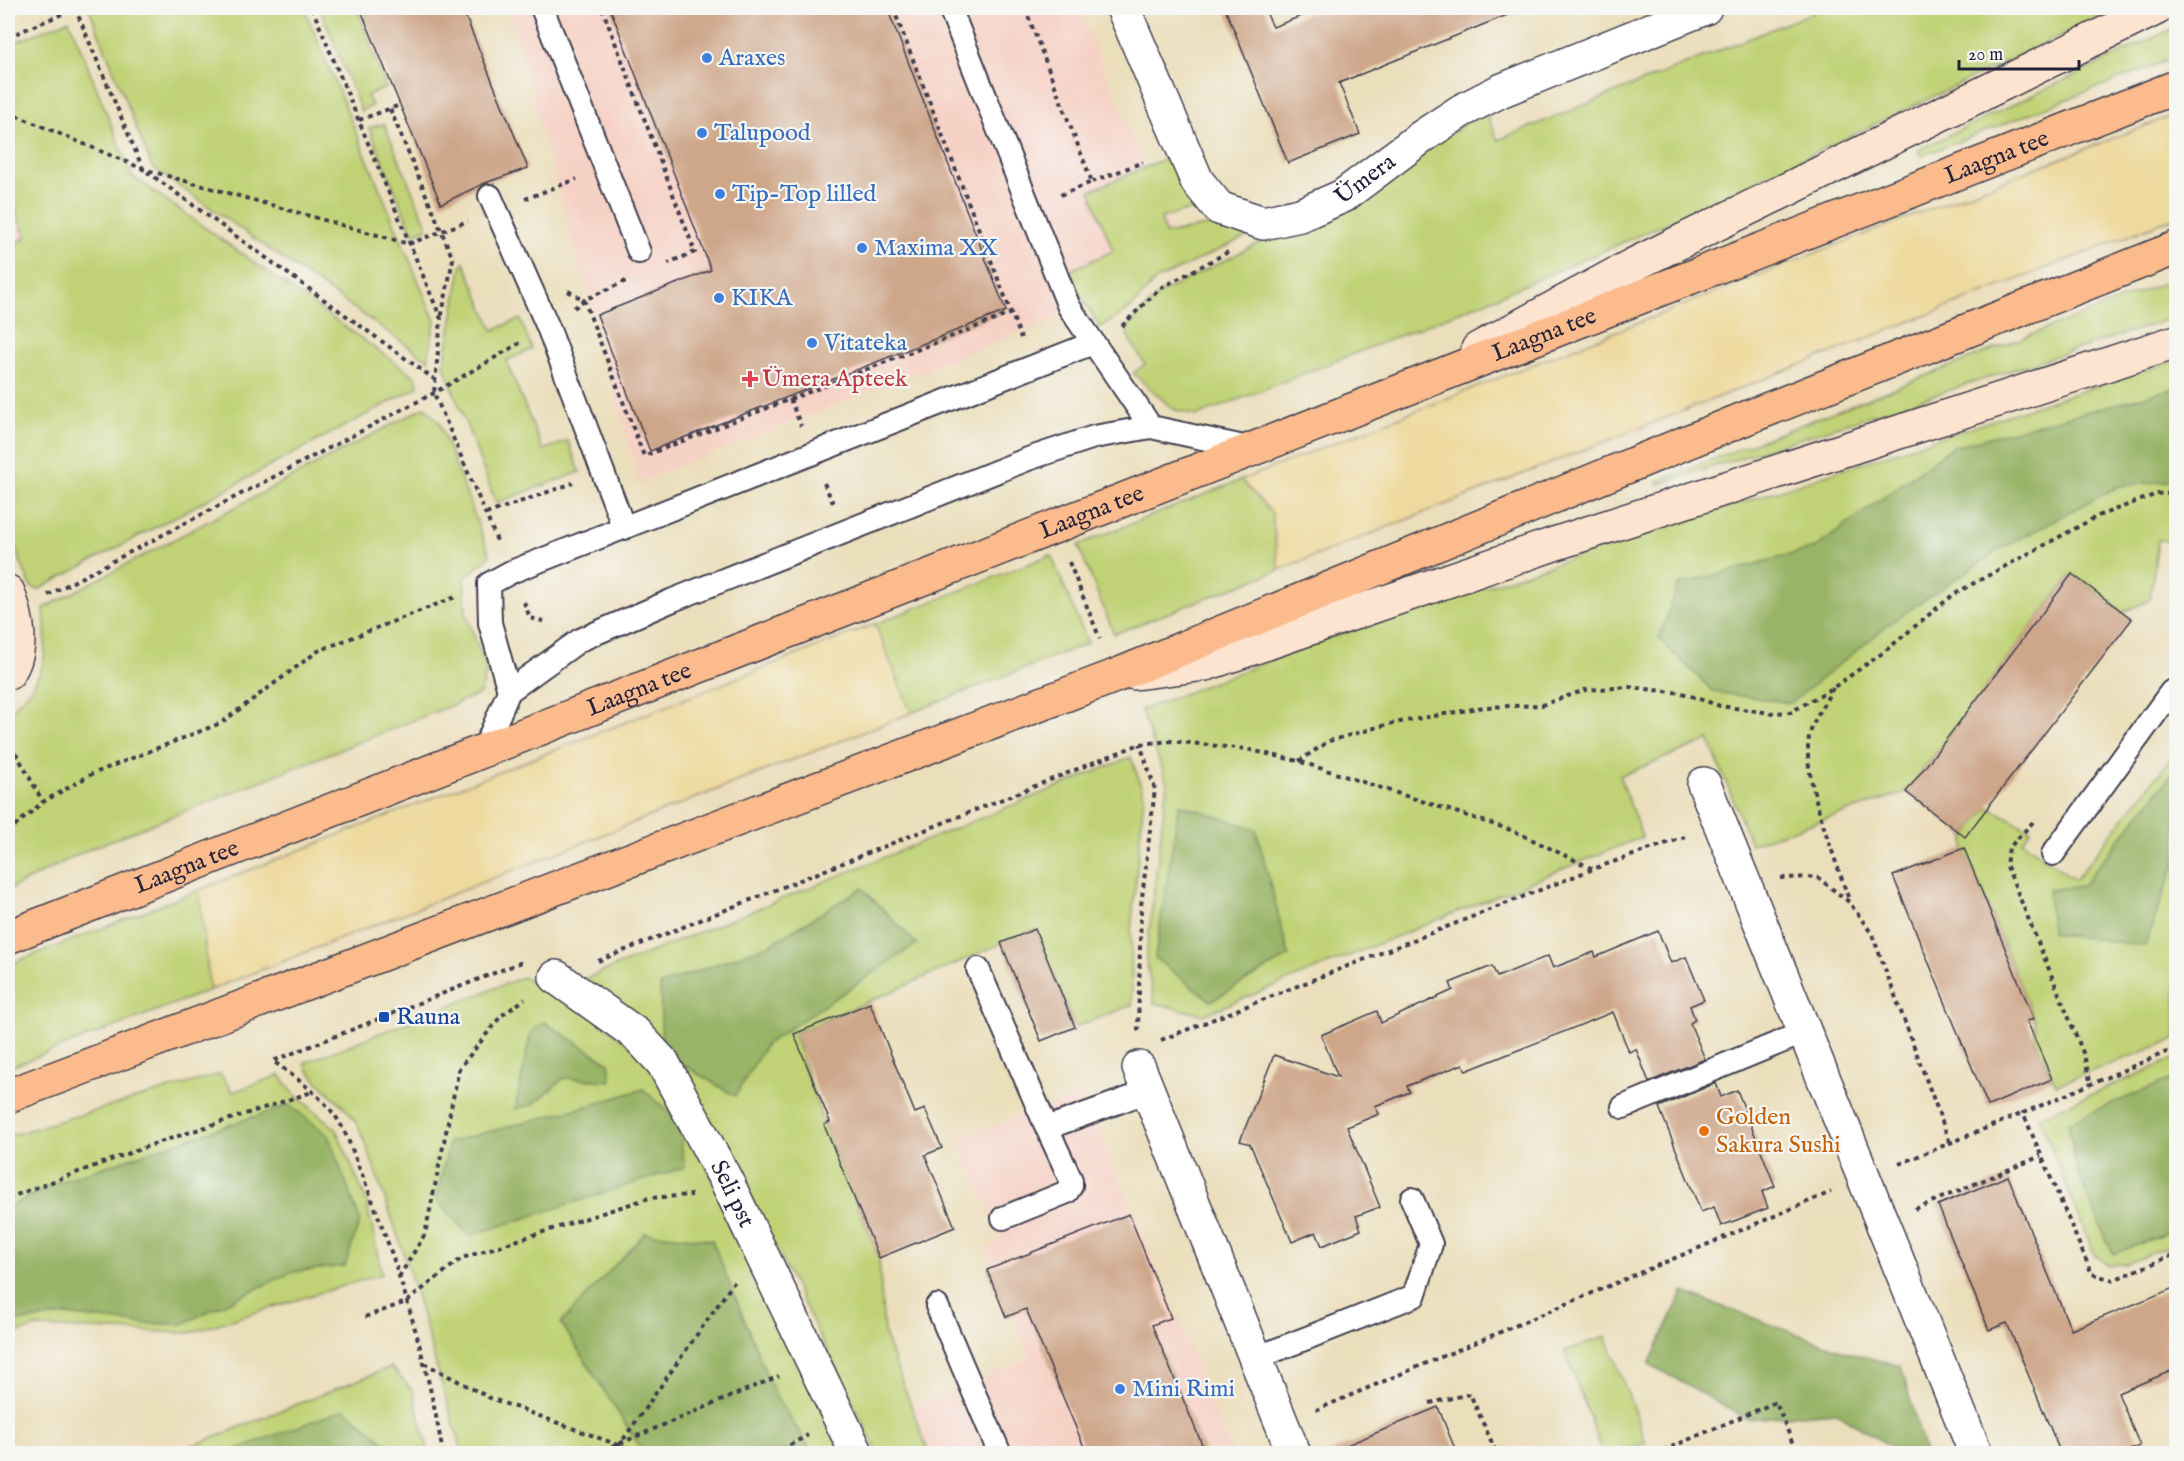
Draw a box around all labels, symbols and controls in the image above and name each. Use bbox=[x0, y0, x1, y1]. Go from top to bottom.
scale bar bbox=[1959, 33, 2079, 71]
place label: Araxes bbox=[718, 43, 785, 74]
text: 20 m bbox=[1968, 44, 2003, 67]
marker: Araxes bbox=[700, 51, 714, 65]
place label: Talupood bbox=[714, 118, 811, 149]
street label: Laagna tee bbox=[1940, 123, 2053, 192]
marker: Talupood bbox=[695, 126, 709, 140]
street label: Ümera bbox=[1328, 146, 1402, 212]
place label: Tip-Top lilled bbox=[732, 179, 877, 210]
marker: Tip-Top lilled bbox=[713, 187, 727, 201]
place label: Maxima XX bbox=[874, 233, 999, 264]
marker: Maxima XX bbox=[855, 241, 869, 255]
place label: KIKA bbox=[731, 283, 793, 314]
marker: KIKA bbox=[712, 291, 726, 305]
street label: Laagna tee bbox=[1488, 300, 1601, 369]
place label: Vitateka bbox=[823, 328, 908, 359]
marker: Vitateka bbox=[805, 336, 819, 350]
place label: Ümera Apteek bbox=[762, 364, 908, 395]
marker: Ümera Apteek bbox=[743, 372, 757, 386]
street label: Laagna tee bbox=[1035, 478, 1148, 547]
street label: Laagna tee bbox=[583, 655, 696, 724]
street label: Laagna tee bbox=[130, 832, 243, 901]
place label: Rauna bbox=[396, 1002, 461, 1033]
marker: Rauna bbox=[377, 1010, 391, 1024]
place label: Golden Sakura Sushi bbox=[1716, 1102, 1841, 1161]
marker: Golden Sakura Sushi bbox=[1697, 1124, 1711, 1138]
street label: Seli pst bbox=[703, 1155, 762, 1233]
place label: Mini Rimi bbox=[1132, 1374, 1235, 1405]
marker: Mini Rimi bbox=[1113, 1382, 1127, 1396]

